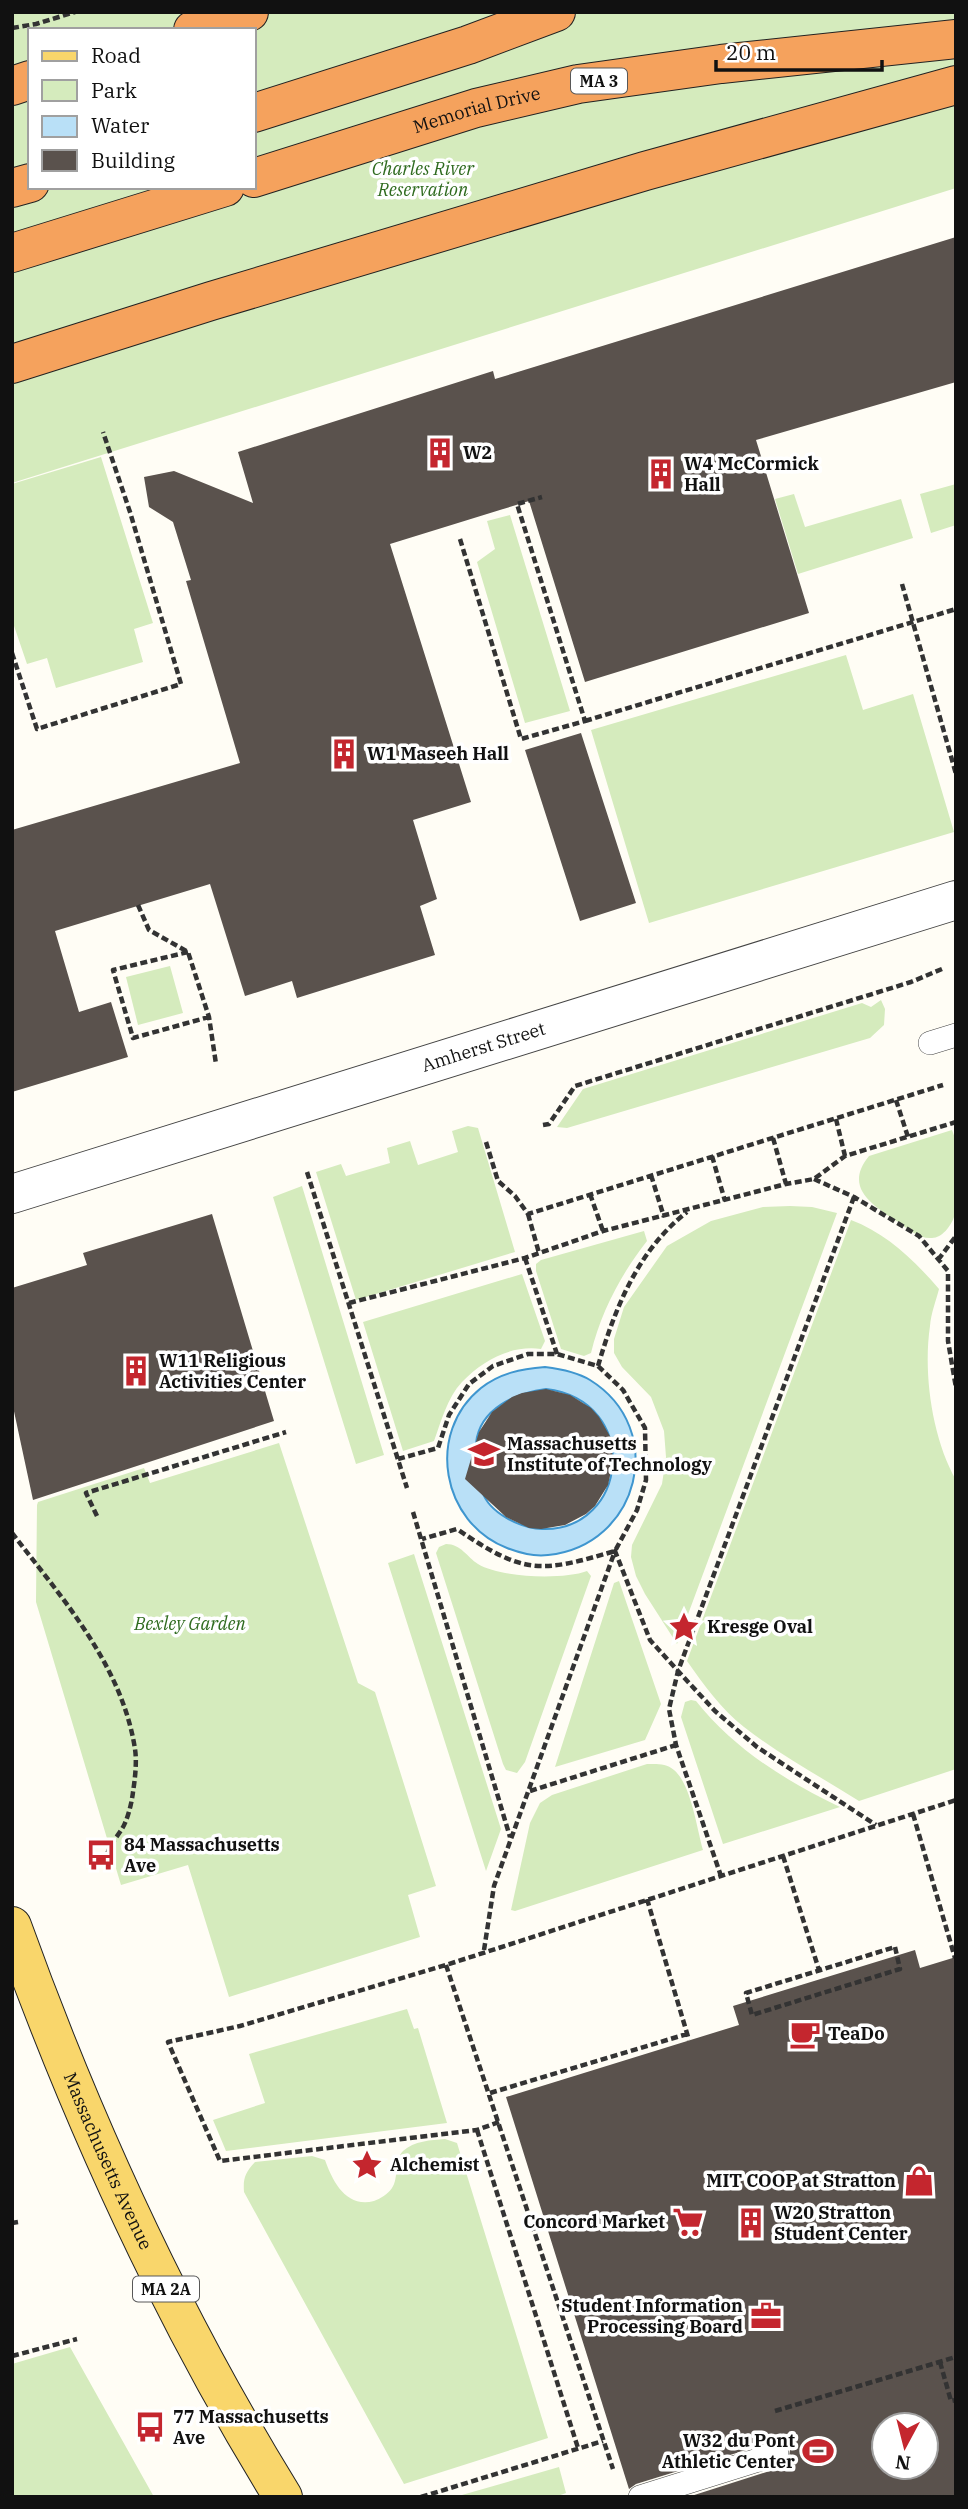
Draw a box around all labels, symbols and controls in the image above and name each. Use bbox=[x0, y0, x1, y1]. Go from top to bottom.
legend bbox=[28, 28, 256, 189]
scale bar bbox=[716, 28, 882, 72]
text: 20 m bbox=[726, 38, 776, 66]
text: Road bbox=[91, 41, 141, 69]
road number: MA 3 bbox=[571, 68, 627, 94]
text: Park bbox=[91, 76, 138, 104]
street label: Memorial Drive bbox=[410, 81, 543, 138]
text: Water bbox=[91, 111, 150, 139]
text: Building bbox=[91, 146, 176, 174]
park label: Charles River Reservation bbox=[372, 157, 475, 201]
building icon: W2 bbox=[423, 436, 457, 470]
place label: W2 bbox=[463, 441, 492, 464]
place label: W4 McCormick Hall bbox=[684, 452, 819, 496]
building icon: W4 McCormick Hall bbox=[644, 457, 678, 491]
building icon: W1 Maseeh Hall bbox=[327, 737, 361, 771]
place label: W1 Maseeh Hall bbox=[367, 742, 509, 765]
street label: Amherst Street bbox=[419, 1017, 548, 1077]
place label: W11 Religious Activities Center bbox=[159, 1349, 306, 1393]
building icon: W11 Religious Activities Center bbox=[119, 1354, 153, 1388]
place label: Massachusetts Institute of Technology bbox=[507, 1432, 713, 1476]
school or university icon: Massachusetts Institute of Technology bbox=[467, 1437, 501, 1471]
place icon: Kresge Oval bbox=[667, 1610, 701, 1644]
park label: Bexley Garden bbox=[133, 1612, 247, 1635]
place label: Kresge Oval bbox=[707, 1615, 813, 1638]
place label: 84 Massachusetts Ave bbox=[124, 1833, 280, 1877]
bus stop icon: 84 Massachusetts Ave bbox=[84, 1838, 118, 1872]
cafe icon: TeaDo bbox=[788, 2017, 822, 2051]
place label: TeaDo bbox=[828, 2022, 885, 2045]
street label: Massachusetts Avenue bbox=[59, 2069, 158, 2253]
place icon: Alchemist bbox=[350, 2148, 384, 2182]
place label: Alchemist bbox=[390, 2153, 480, 2176]
shop icon: MIT COOP at Stratton bbox=[902, 2164, 936, 2198]
place label: MIT COOP at Stratton bbox=[706, 2169, 896, 2192]
place label: W20 Stratton Student Center bbox=[774, 2201, 908, 2245]
supermarket icon: Concord Market bbox=[671, 2205, 705, 2239]
building icon: W20 Stratton Student Center bbox=[734, 2206, 768, 2240]
place label: Concord Market bbox=[523, 2210, 665, 2233]
road number: MA 2A bbox=[133, 2276, 199, 2302]
place label: Student Information Processing Board bbox=[561, 2294, 743, 2338]
office icon: Student Information Processing Board bbox=[749, 2299, 783, 2333]
place label: 77 Massachusetts Ave bbox=[173, 2405, 329, 2449]
bus stop icon: 77 Massachusetts Ave bbox=[133, 2410, 167, 2444]
north arrow bbox=[870, 2411, 940, 2481]
place label: W32 du Pont Athletic Center bbox=[662, 2429, 795, 2473]
sports icon: W32 du Pont Athletic Center bbox=[801, 2434, 835, 2468]
text: N bbox=[894, 2450, 912, 2476]

